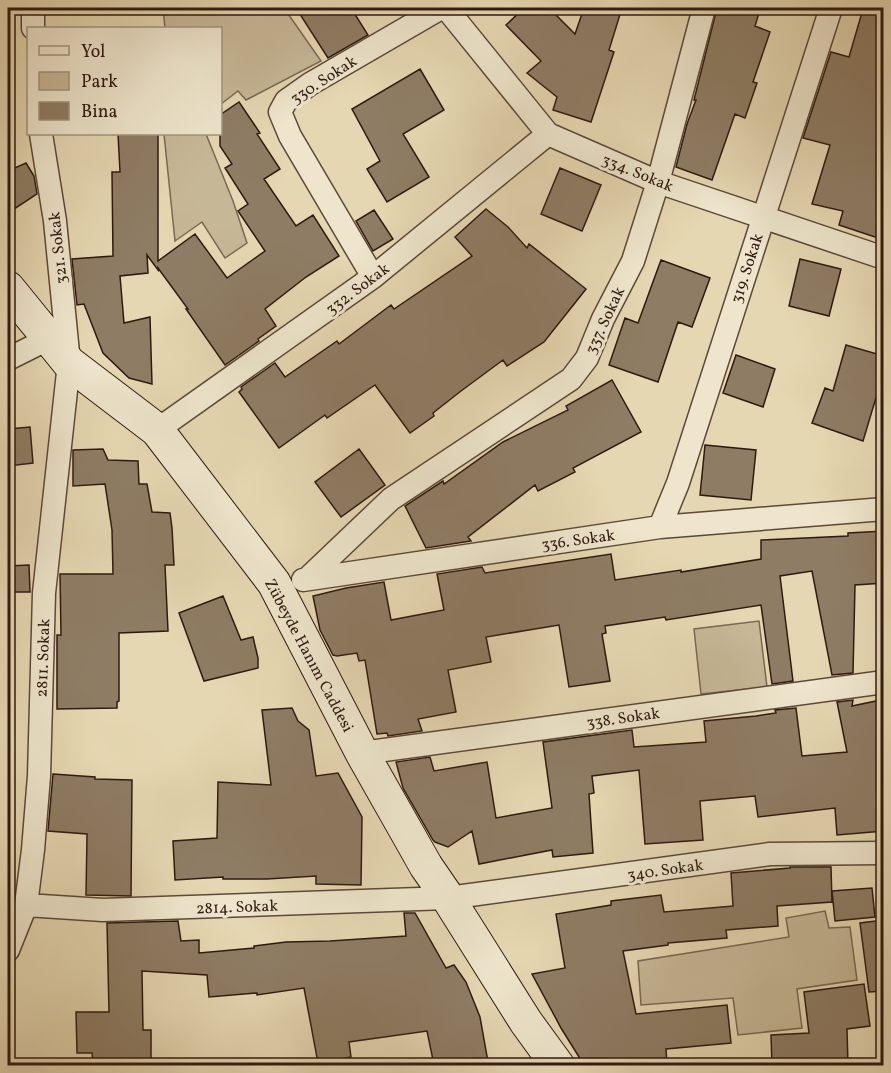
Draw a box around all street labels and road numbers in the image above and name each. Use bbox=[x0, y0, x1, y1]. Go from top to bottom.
street label: 330. Sokak bbox=[287, 51, 362, 110]
street label: 334. Sokak bbox=[598, 150, 677, 198]
street label: 321. Sokak bbox=[44, 210, 74, 285]
street label: 319. Sokak bbox=[726, 231, 770, 306]
street label: 332. Sokak bbox=[322, 258, 395, 321]
street label: 337. Sokak bbox=[581, 283, 631, 358]
street label: 336. Sokak bbox=[540, 525, 617, 557]
street label: Zübeyde Hanım Caddesi bbox=[258, 575, 358, 737]
street label: 2811. Sokak bbox=[32, 618, 56, 698]
street label: 338. Sokak bbox=[585, 703, 662, 735]
street label: 340. Sokak bbox=[626, 855, 705, 887]
street label: 2814. Sokak bbox=[196, 896, 279, 920]

